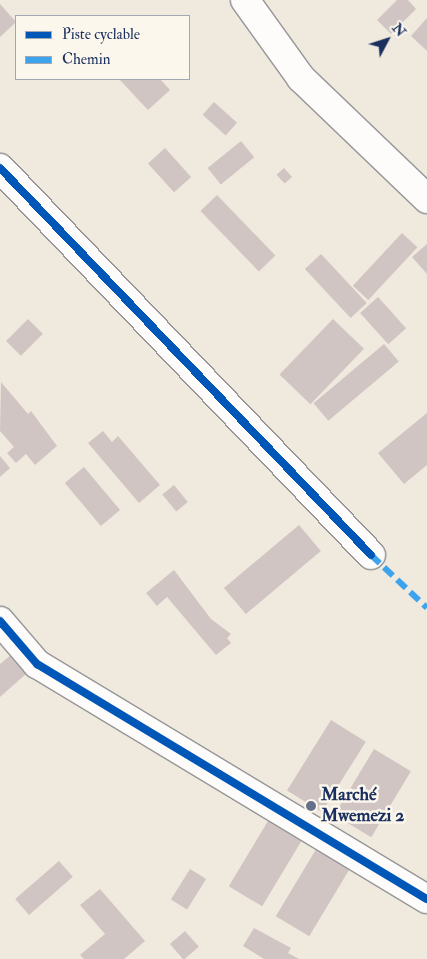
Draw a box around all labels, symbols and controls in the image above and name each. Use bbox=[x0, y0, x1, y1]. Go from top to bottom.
legend bbox=[15, 15, 190, 80]
north arrow bbox=[362, 15, 412, 65]
text: N bbox=[388, 20, 409, 40]
text: Piste cyclable bbox=[62, 25, 140, 44]
text: Chemin bbox=[62, 50, 111, 69]
place label: Marché Mwemezi 2 bbox=[321, 785, 404, 828]
marker: Marché Mwemezi 2 bbox=[305, 800, 317, 812]

